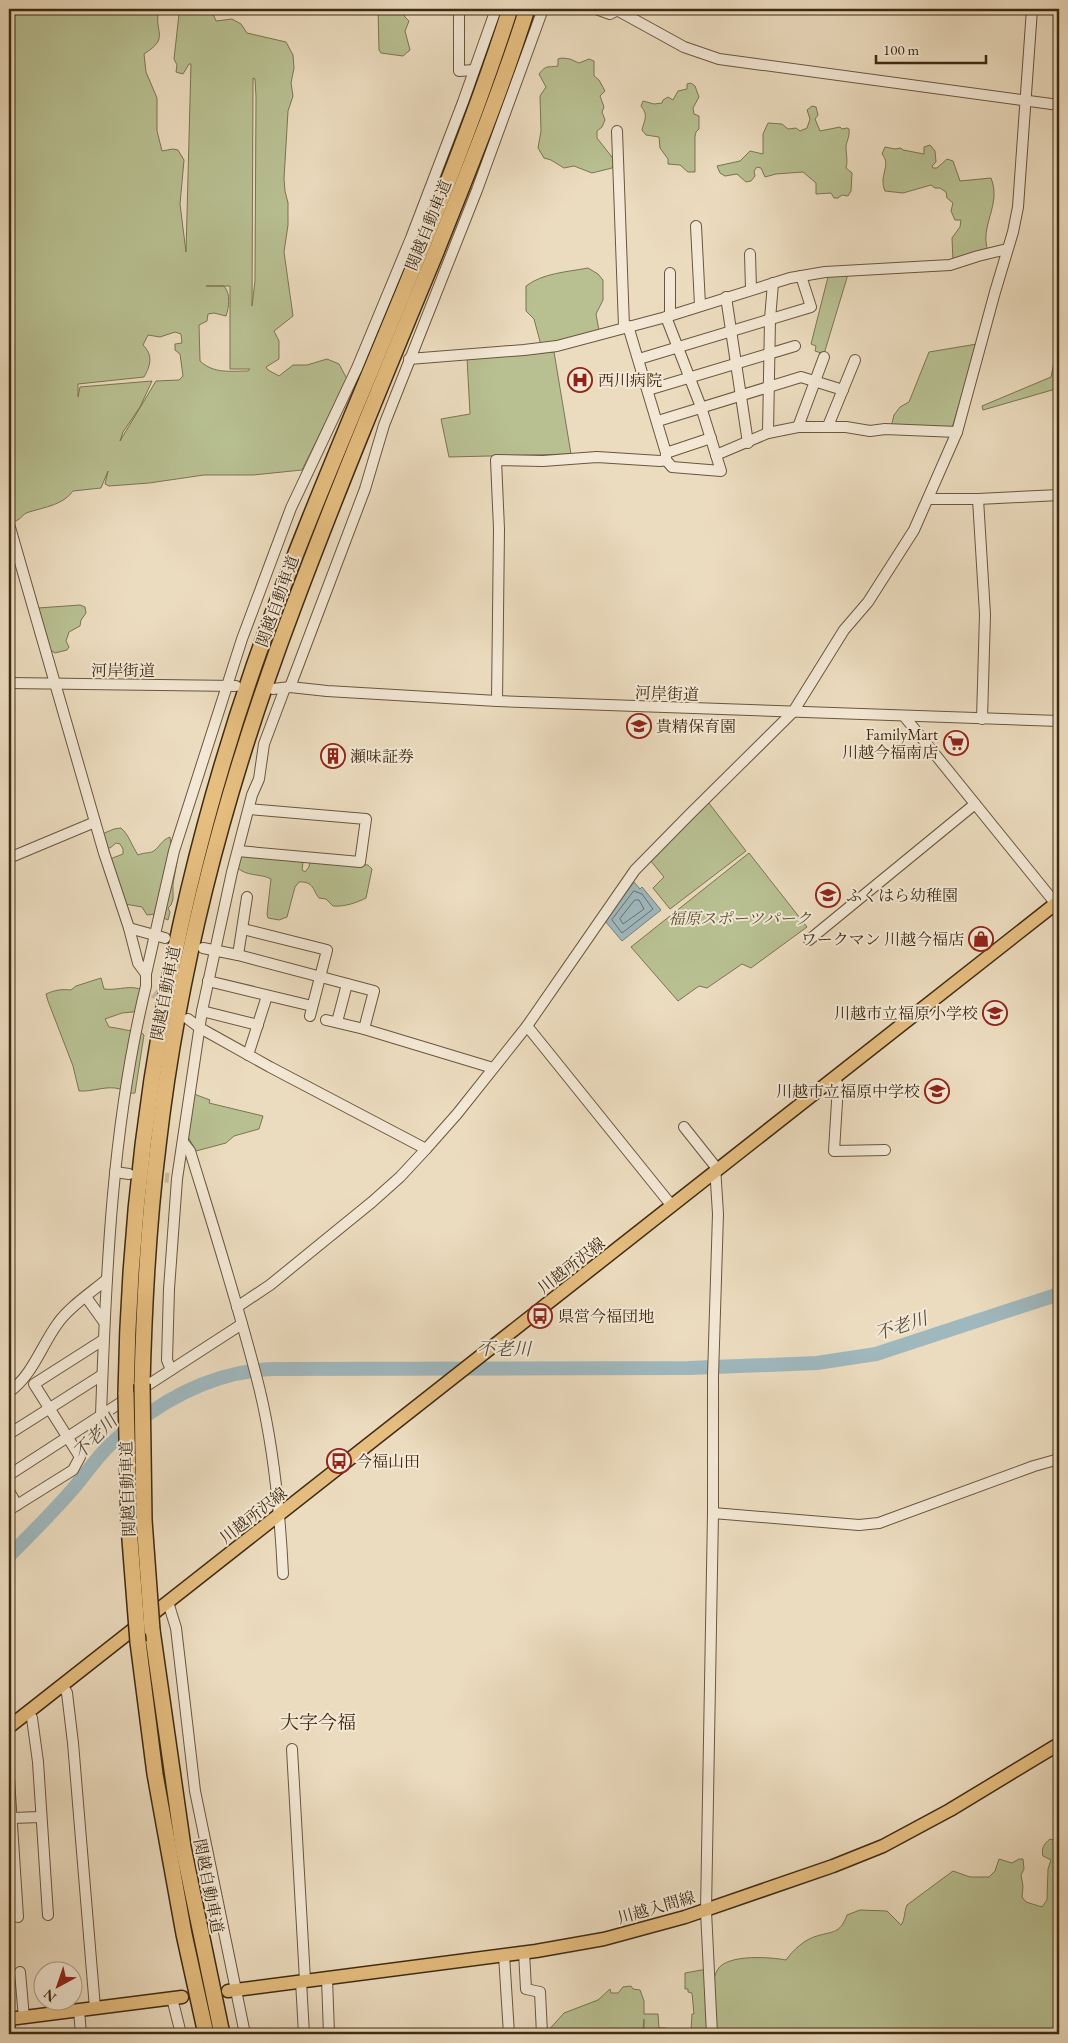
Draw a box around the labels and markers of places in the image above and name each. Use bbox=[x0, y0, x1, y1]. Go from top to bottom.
hospital icon: 西川病院 bbox=[567, 367, 593, 393]
place label: 西川病院 bbox=[598, 370, 662, 391]
school or university icon: 貴精保育園 bbox=[626, 713, 652, 739]
place label: 貴精保育園 bbox=[656, 716, 736, 737]
place label: FamilyMart 川越今福南店 bbox=[842, 724, 938, 763]
supermarket icon: FamilyMart 川越今福南店 bbox=[943, 730, 969, 756]
building icon: 瀬味証券 bbox=[320, 743, 346, 769]
place label: 瀬味証券 bbox=[350, 746, 414, 767]
school or university icon: ふくはら幼稚園 bbox=[815, 882, 841, 908]
place label: ふくはら幼稚園 bbox=[846, 885, 958, 906]
shop icon: ワークマン 川越今福店 bbox=[968, 926, 994, 952]
place label: ワークマン 川越今福店 bbox=[801, 929, 964, 950]
school or university icon: 川越市立福原小学校 bbox=[982, 1000, 1008, 1026]
place label: 川越市立福原小学校 bbox=[834, 1003, 978, 1024]
school or university icon: 川越市立福原中学校 bbox=[924, 1078, 950, 1104]
place label: 川越市立福原中学校 bbox=[776, 1081, 920, 1102]
bus stop icon: 県営今福団地 bbox=[527, 1303, 553, 1329]
place label: 県営今福団地 bbox=[558, 1306, 654, 1327]
bus stop icon: 今福山田 bbox=[326, 1448, 352, 1474]
place label: 今福山田 bbox=[356, 1451, 420, 1472]

